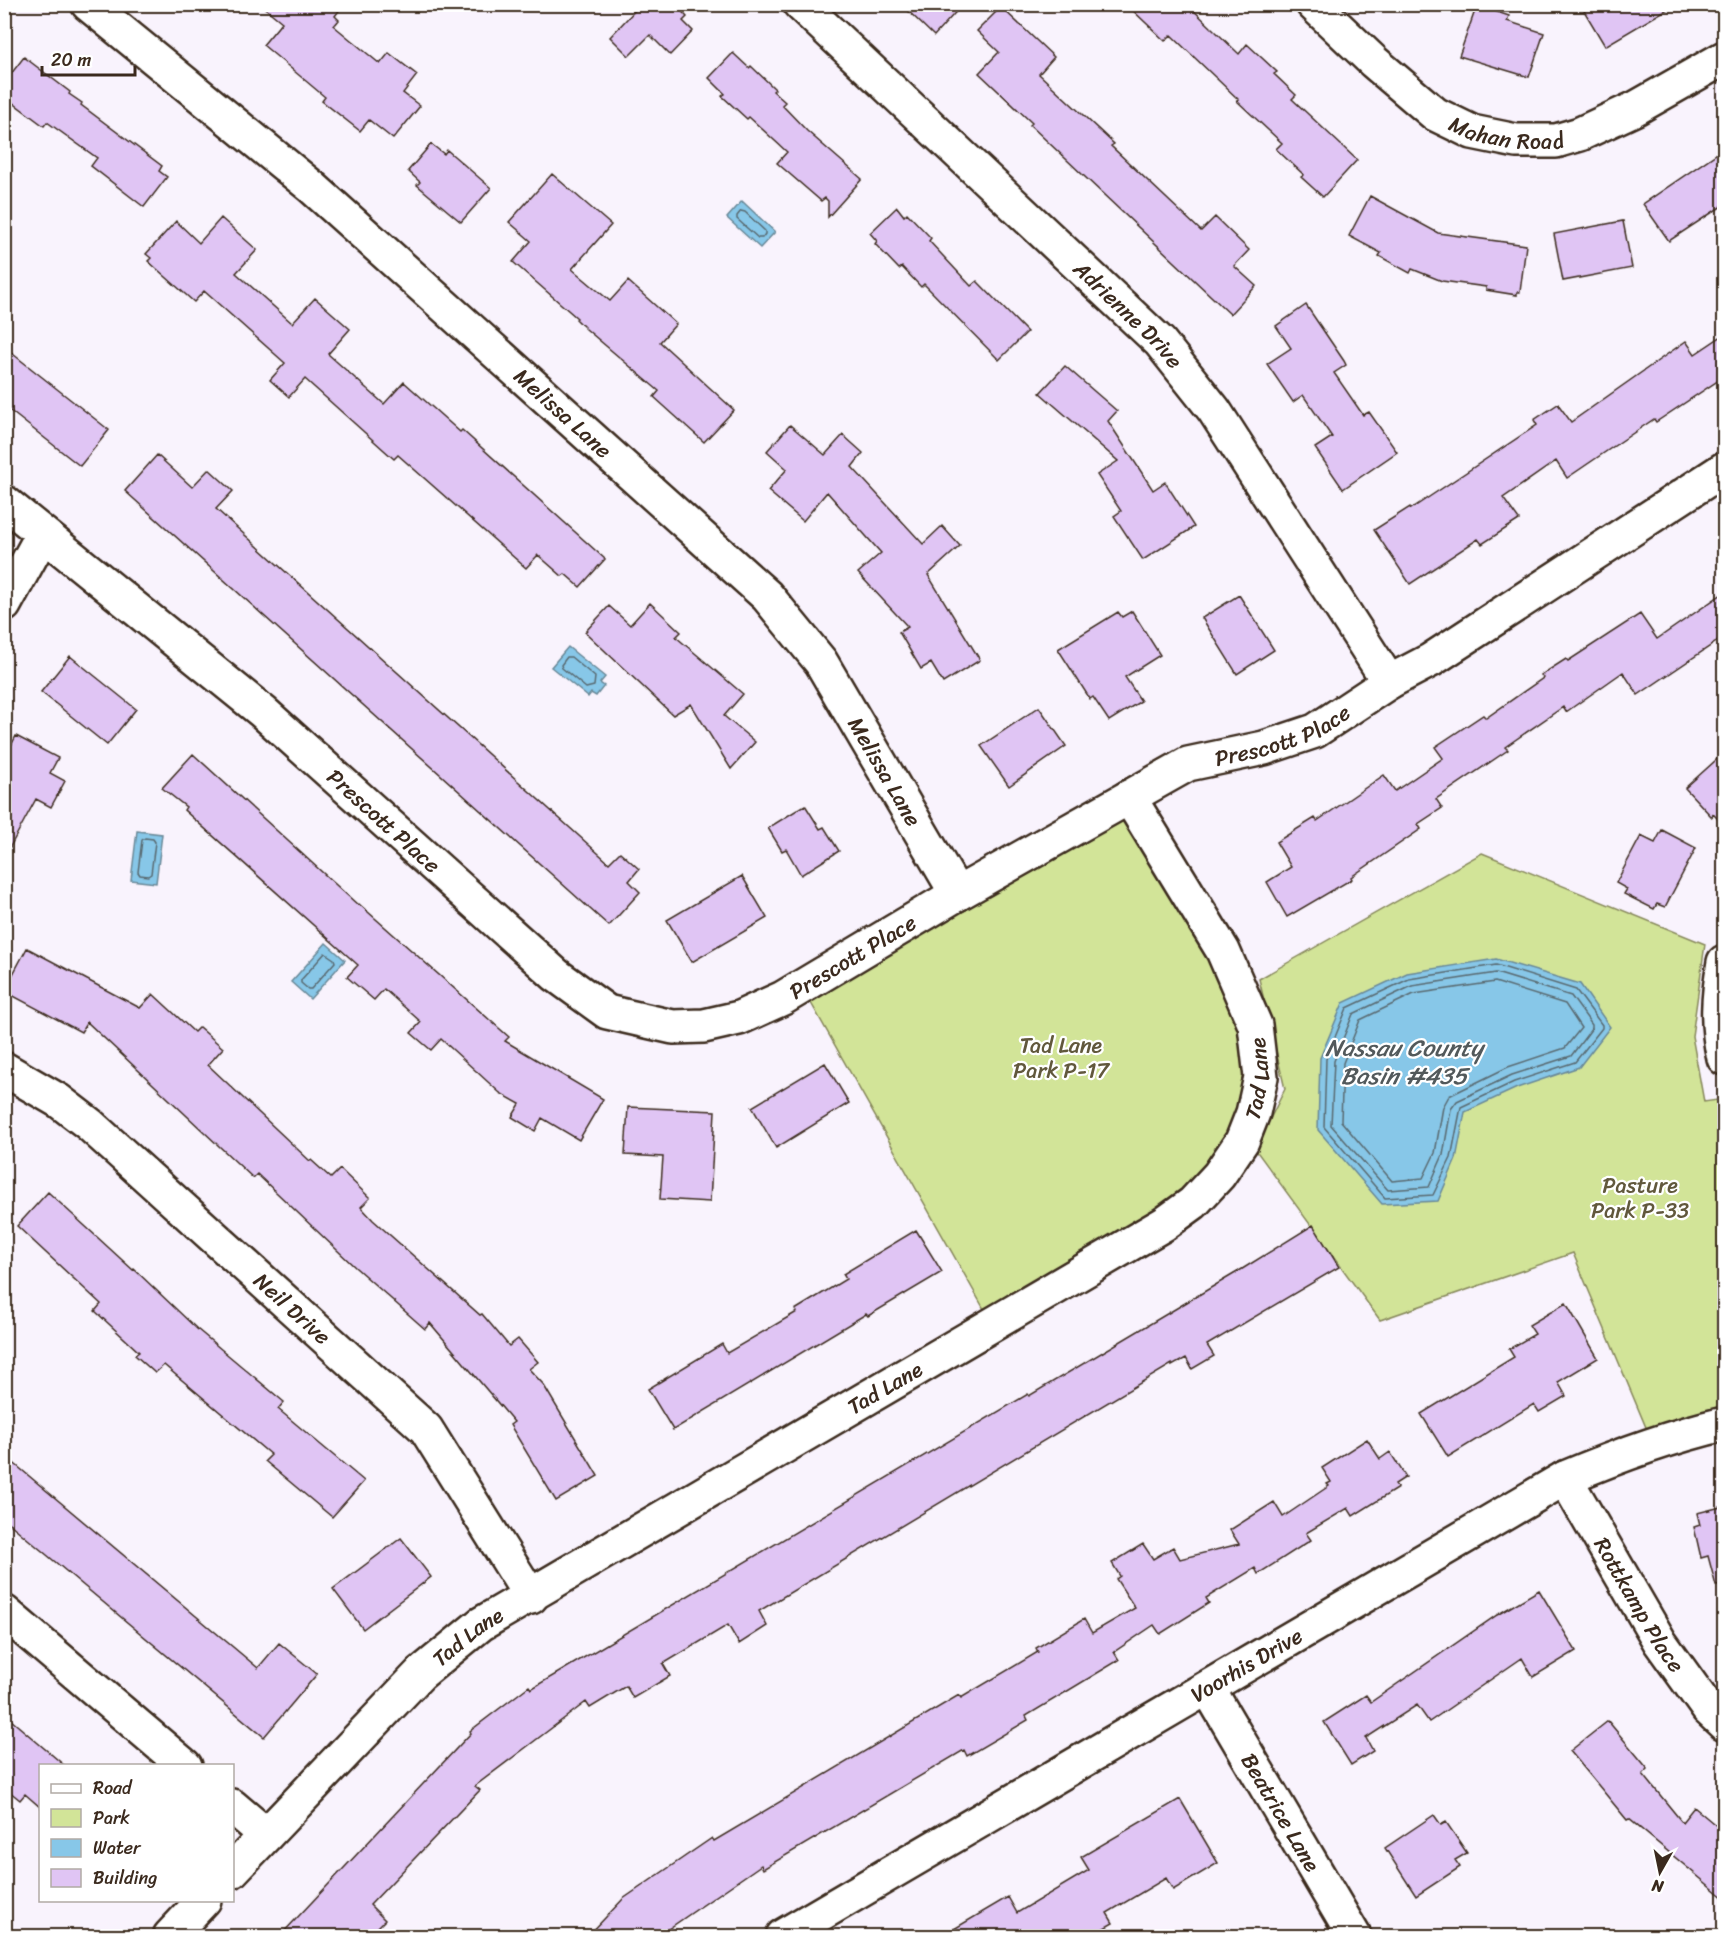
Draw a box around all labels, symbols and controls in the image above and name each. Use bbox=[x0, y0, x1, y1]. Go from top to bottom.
scale bar bbox=[42, 39, 135, 77]
text: 20 m bbox=[51, 44, 91, 76]
street label: Mahan Road bbox=[1442, 105, 1570, 161]
street label: Adrienne Drive bbox=[1063, 250, 1193, 377]
street label: Melissa Lane bbox=[504, 358, 621, 468]
street label: Prescott Place bbox=[1211, 694, 1359, 778]
street label: Melissa Lane bbox=[837, 709, 932, 834]
street label: Prescott Place bbox=[317, 759, 450, 883]
street label: Prescott Place bbox=[781, 904, 924, 1010]
park label: Tad Lane Park P-17 bbox=[1013, 1026, 1110, 1090]
water label: Nassau County Basin #435 bbox=[1325, 1027, 1487, 1097]
street label: Tad Lane bbox=[1233, 1035, 1281, 1126]
park label: Pasture Park P-33 bbox=[1591, 1166, 1689, 1230]
street label: Neil Drive bbox=[244, 1262, 340, 1355]
street label: Tad Lane bbox=[840, 1350, 931, 1426]
street label: Rottkamp Place bbox=[1583, 1530, 1695, 1681]
street label: Tad Lane bbox=[423, 1596, 511, 1677]
street label: Voorhis Drive bbox=[1183, 1617, 1310, 1713]
street label: Beatrice Lane bbox=[1230, 1745, 1331, 1880]
legend bbox=[39, 1764, 234, 1902]
text: Road bbox=[93, 1772, 133, 1804]
text: Park bbox=[93, 1802, 130, 1834]
text: Water bbox=[93, 1832, 142, 1864]
north arrow bbox=[1630, 1842, 1690, 1902]
text: Building bbox=[93, 1862, 157, 1894]
text: N bbox=[1649, 1871, 1666, 1902]

